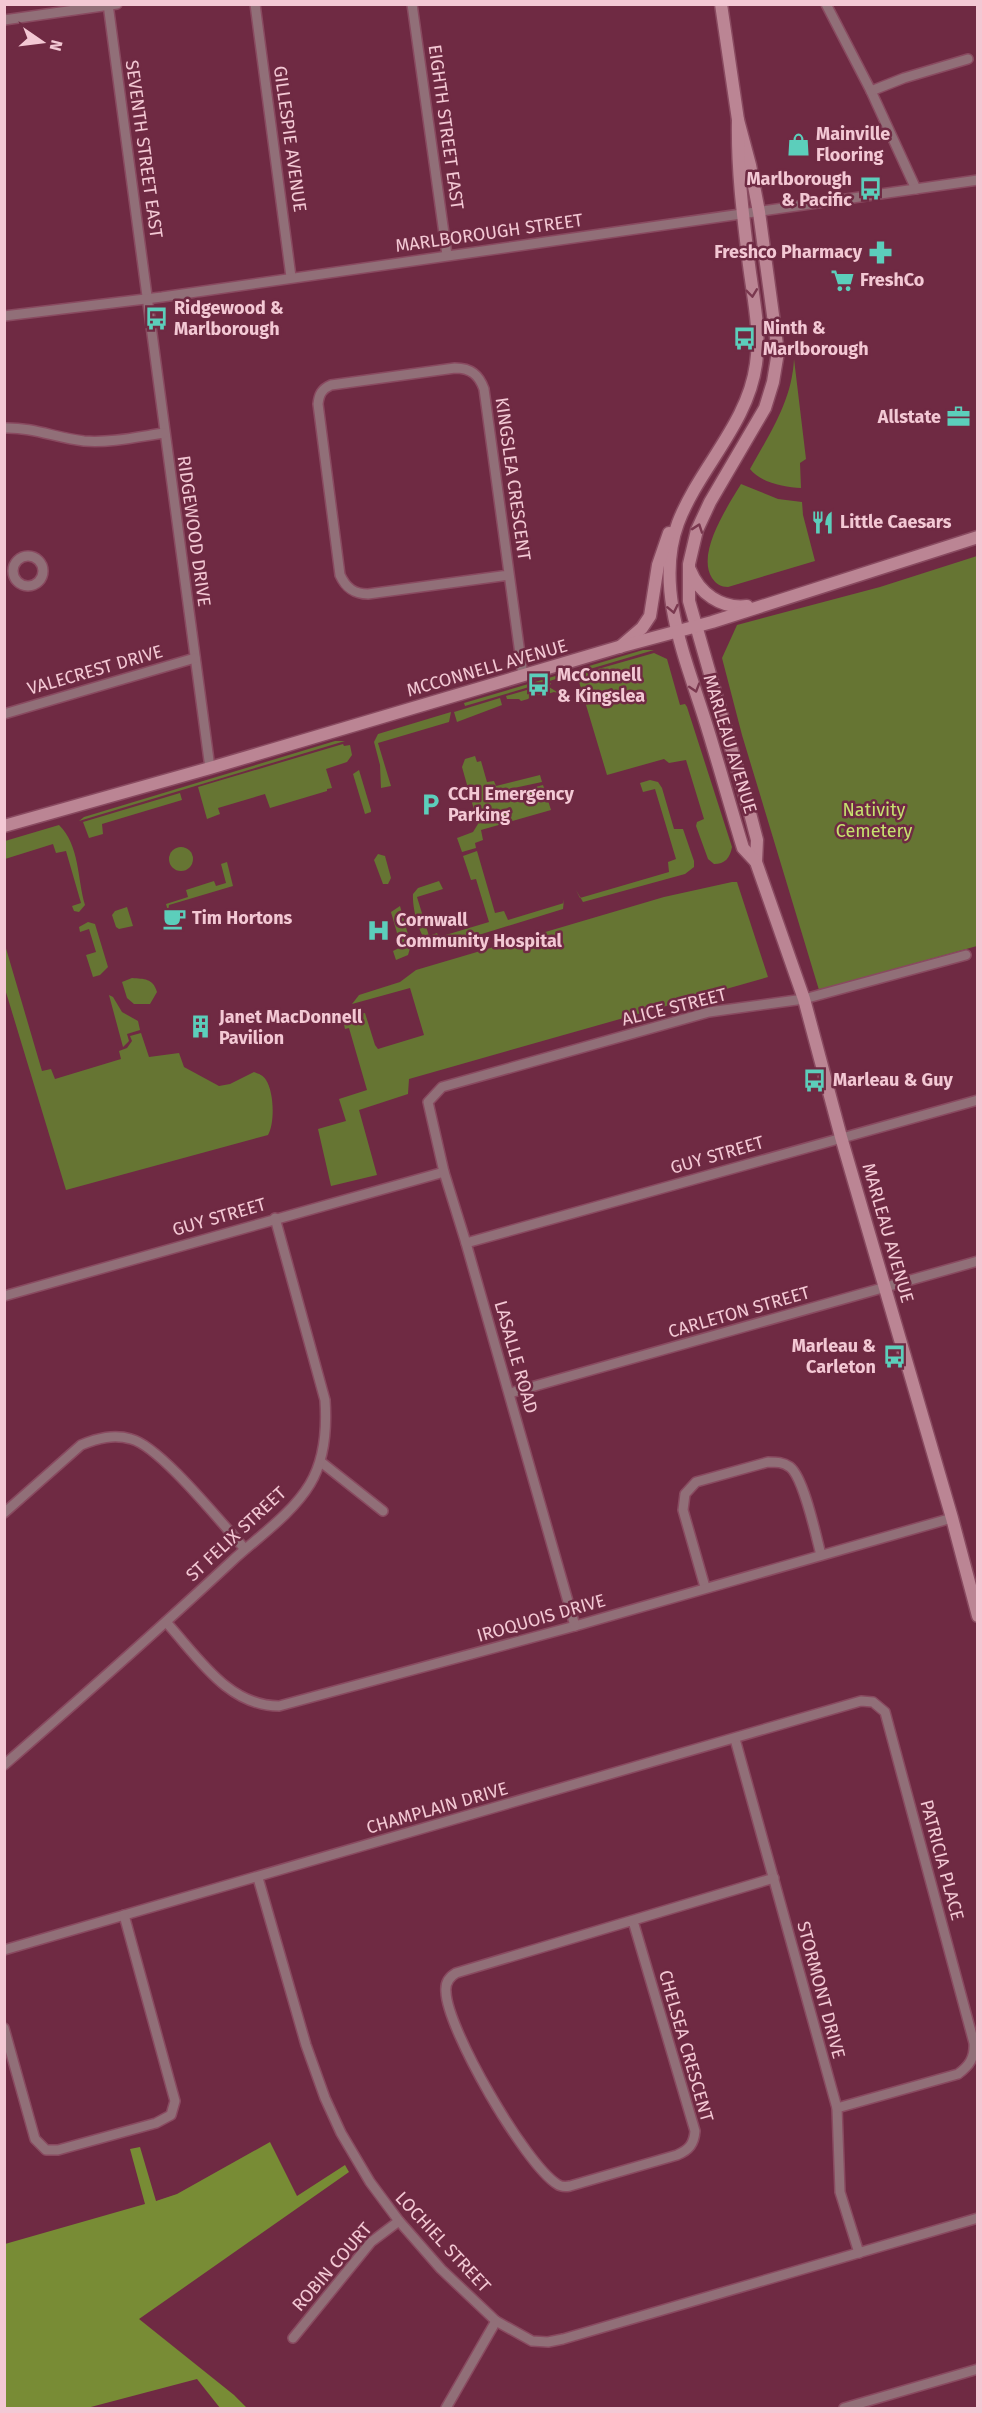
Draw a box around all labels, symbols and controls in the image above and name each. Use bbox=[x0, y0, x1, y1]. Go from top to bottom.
north arrow bbox=[12, 12, 72, 72]
text: N bbox=[46, 38, 67, 53]
street label: EIGHTH STREET EAST bbox=[424, 43, 469, 212]
street label: SEVENTH STREET EAST bbox=[121, 59, 167, 240]
street label: GILLESPIE AVENUE bbox=[269, 64, 311, 214]
place label: Mainville Flooring bbox=[816, 123, 890, 166]
shop icon: Mainville Flooring bbox=[785, 131, 811, 157]
place label: Marlborough & Pacific bbox=[746, 168, 852, 211]
bus stop icon: Marlborough & Pacific bbox=[857, 176, 883, 202]
street label: MARLBOROUGH STREET bbox=[394, 209, 585, 257]
pharmacy icon: Freshco Pharmacy bbox=[867, 239, 893, 265]
place label: Freshco Pharmacy bbox=[714, 241, 863, 263]
supermarket icon: FreshCo bbox=[829, 267, 855, 293]
place label: FreshCo bbox=[860, 269, 924, 291]
one-way arrow bbox=[746, 288, 758, 297]
place label: Ridgewood & Marlborough bbox=[174, 297, 284, 340]
bus stop icon: Ridgewood & Marlborough bbox=[143, 305, 169, 331]
place label: Ninth & Marlborough bbox=[763, 317, 869, 360]
bus stop icon: Ninth & Marlborough bbox=[732, 325, 758, 351]
street label: KINGSLEA CRESCENT bbox=[491, 396, 535, 563]
office icon: Allstate bbox=[946, 404, 972, 430]
place label: Allstate bbox=[877, 406, 941, 428]
street label: RIDGEWOOD DRIVE bbox=[173, 454, 215, 608]
restaurant icon: Little Caesars bbox=[809, 509, 835, 535]
place label: Little Caesars bbox=[840, 511, 952, 533]
one-way arrow bbox=[690, 523, 703, 534]
one-way arrow bbox=[666, 604, 679, 614]
street label: MCCONNELL AVENUE bbox=[404, 635, 570, 701]
street label: VALECREST DRIVE bbox=[25, 640, 165, 700]
place label: McConnell & Kingslea bbox=[557, 664, 645, 707]
bus stop icon: McConnell & Kingslea bbox=[526, 672, 552, 698]
street label: MARLEAU AVENUE bbox=[698, 672, 762, 816]
one-way arrow bbox=[688, 682, 700, 693]
place label: CCH Emergency Parking bbox=[448, 783, 574, 826]
parking icon: CCH Emergency Parking bbox=[417, 791, 443, 817]
park label: Nativity Cemetery bbox=[836, 799, 912, 842]
cafe icon: Tim Hortons bbox=[161, 905, 187, 931]
place label: Tim Hortons bbox=[192, 907, 293, 929]
place label: Cornwall Community Hospital bbox=[396, 909, 563, 952]
hospital icon: Cornwall Community Hospital bbox=[365, 917, 391, 943]
street label: ALICE STREET bbox=[619, 983, 729, 1031]
place label: Janet MacDonnell Pavilion bbox=[218, 1006, 363, 1049]
building icon: Janet MacDonnell Pavilion bbox=[188, 1014, 214, 1040]
bus stop icon: Marleau & Guy bbox=[802, 1067, 828, 1093]
place label: Marleau & Guy bbox=[833, 1069, 954, 1091]
street label: GUY STREET bbox=[668, 1131, 767, 1179]
street label: MARLEAU AVENUE bbox=[858, 1161, 918, 1305]
street label: GUY STREET bbox=[170, 1193, 269, 1241]
street label: CARLETON STREET bbox=[666, 1281, 813, 1343]
street label: LASALLE ROAD bbox=[489, 1298, 543, 1416]
place label: Marleau & Carleton bbox=[792, 1335, 876, 1378]
bus stop icon: Marleau & Carleton bbox=[881, 1343, 907, 1369]
street label: ST FELIX STREET bbox=[181, 1482, 291, 1586]
street label: IROQUOIS DRIVE bbox=[474, 1589, 608, 1647]
street label: CHAMPLAIN DRIVE bbox=[364, 1777, 510, 1839]
street label: PATRICIA PLACE bbox=[915, 1797, 969, 1923]
street label: STORMONT DRIVE bbox=[792, 1919, 850, 2061]
street label: CHELSEA CRESCENT bbox=[654, 1968, 718, 2125]
street label: LOCHIEL STREET bbox=[391, 2187, 496, 2297]
street label: ROBIN COURT bbox=[287, 2218, 377, 2316]

